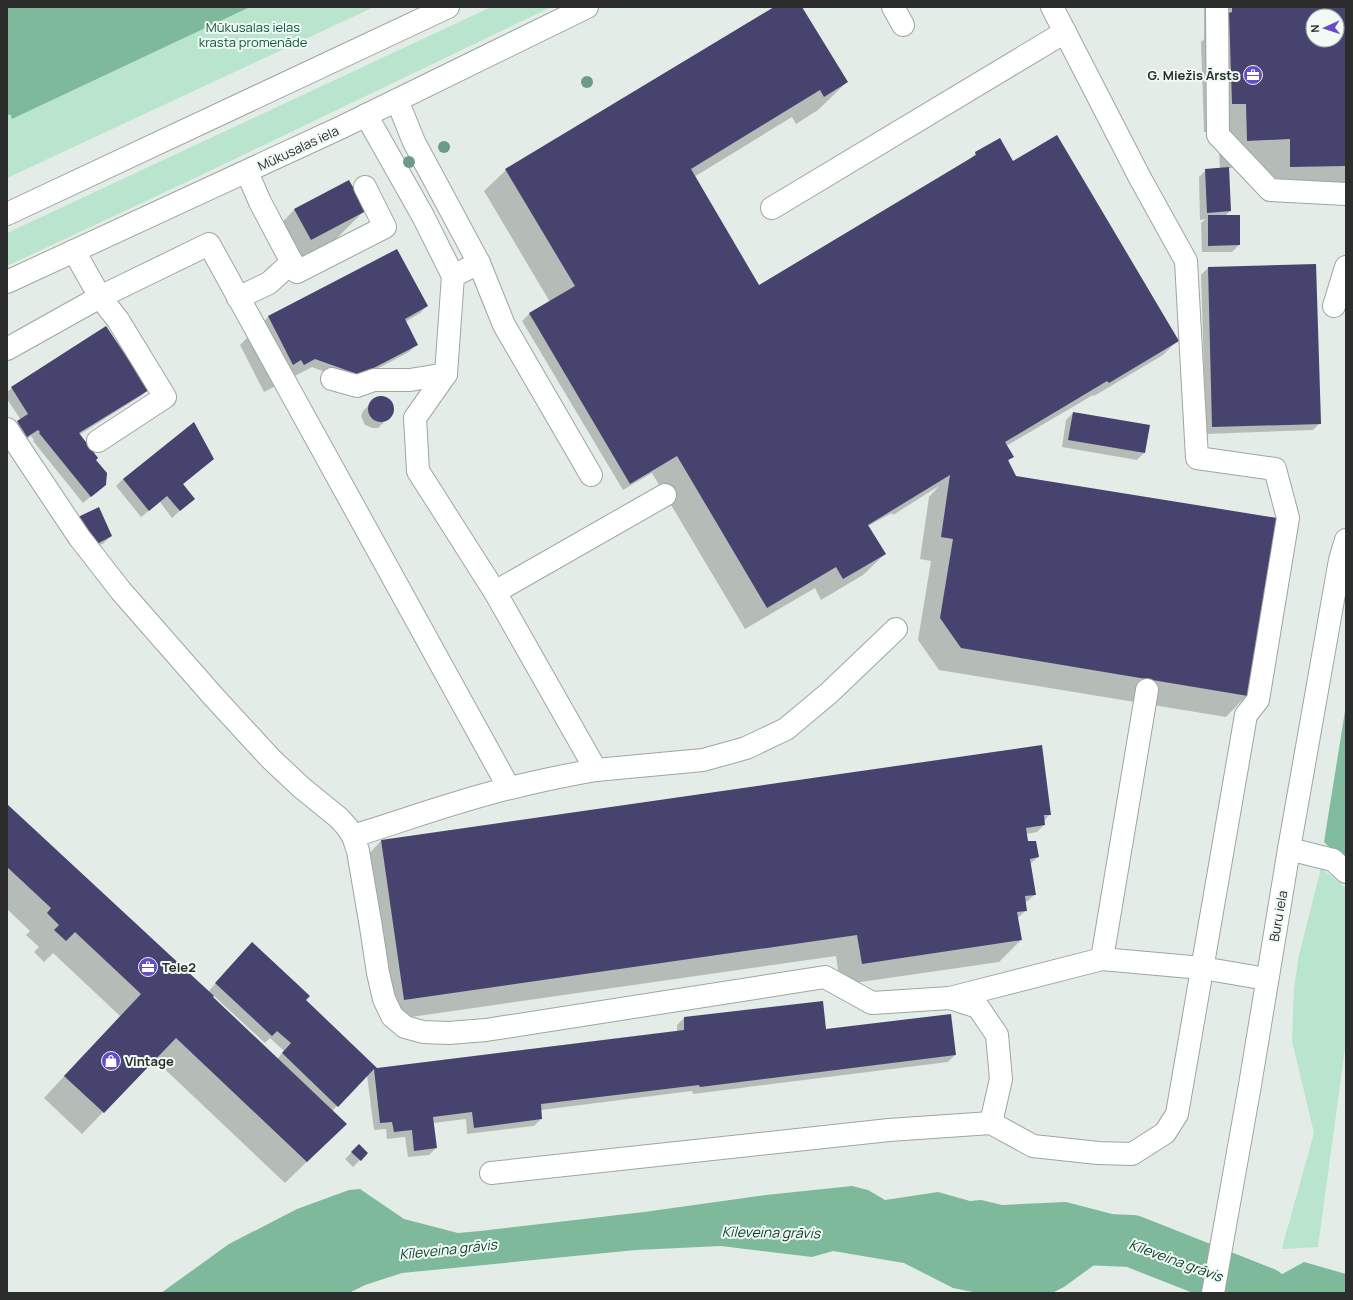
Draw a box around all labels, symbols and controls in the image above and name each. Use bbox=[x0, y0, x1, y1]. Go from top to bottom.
north arrow bbox=[1305, 8, 1345, 48]
park label: Mūkusalas ielas krasta promenāde bbox=[199, 18, 308, 51]
text: N bbox=[1307, 24, 1322, 33]
office icon: G. Miežis Ārsts bbox=[1242, 64, 1264, 86]
place label: G. Miežis Ārsts bbox=[1147, 66, 1239, 84]
street label: Mūkusalas iela bbox=[255, 121, 341, 175]
street label: Buru iela bbox=[1265, 889, 1291, 943]
office icon: Tele2 bbox=[137, 956, 159, 978]
place label: Tele2 bbox=[162, 958, 196, 976]
shop icon: Vintage bbox=[100, 1050, 122, 1072]
place label: Vintage bbox=[125, 1052, 174, 1070]
water label: Kīleveina grāvis bbox=[722, 1222, 822, 1242]
water label: Kīleveina grāvis bbox=[398, 1234, 499, 1264]
water label: Kīleveina grāvis bbox=[1127, 1234, 1227, 1286]

